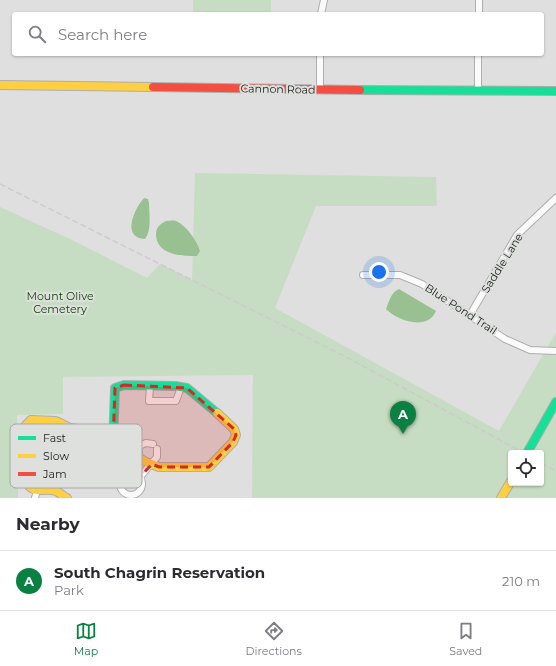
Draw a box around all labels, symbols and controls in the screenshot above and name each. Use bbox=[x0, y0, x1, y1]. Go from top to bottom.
search box bbox=[12, 12, 544, 56]
icon: search bbox=[26, 23, 48, 45]
text: Search here bbox=[58, 25, 147, 44]
street label: Cannon Road bbox=[240, 81, 316, 97]
street label: Saddle Lane bbox=[478, 230, 526, 295]
your location bbox=[369, 262, 389, 282]
street label: Blue Pond Trail bbox=[422, 280, 500, 338]
park label: Mount Olive Cemetery bbox=[26, 289, 94, 316]
pin: A bbox=[390, 401, 416, 434]
legend bbox=[10, 424, 142, 488]
text: Fast bbox=[43, 431, 67, 445]
text: Slow bbox=[43, 449, 69, 463]
map controls bbox=[508, 450, 544, 486]
button: locate bbox=[508, 450, 544, 486]
text: Jam bbox=[42, 467, 67, 481]
text: Nearby bbox=[16, 514, 80, 534]
text: South Chagrin Reservation bbox=[54, 563, 265, 582]
text: A bbox=[24, 573, 34, 589]
text: 210 m bbox=[502, 573, 540, 589]
text: Park bbox=[54, 582, 84, 598]
tab: Map bbox=[74, 620, 98, 658]
tab: Directions bbox=[246, 620, 302, 658]
tab: Saved bbox=[449, 620, 482, 658]

